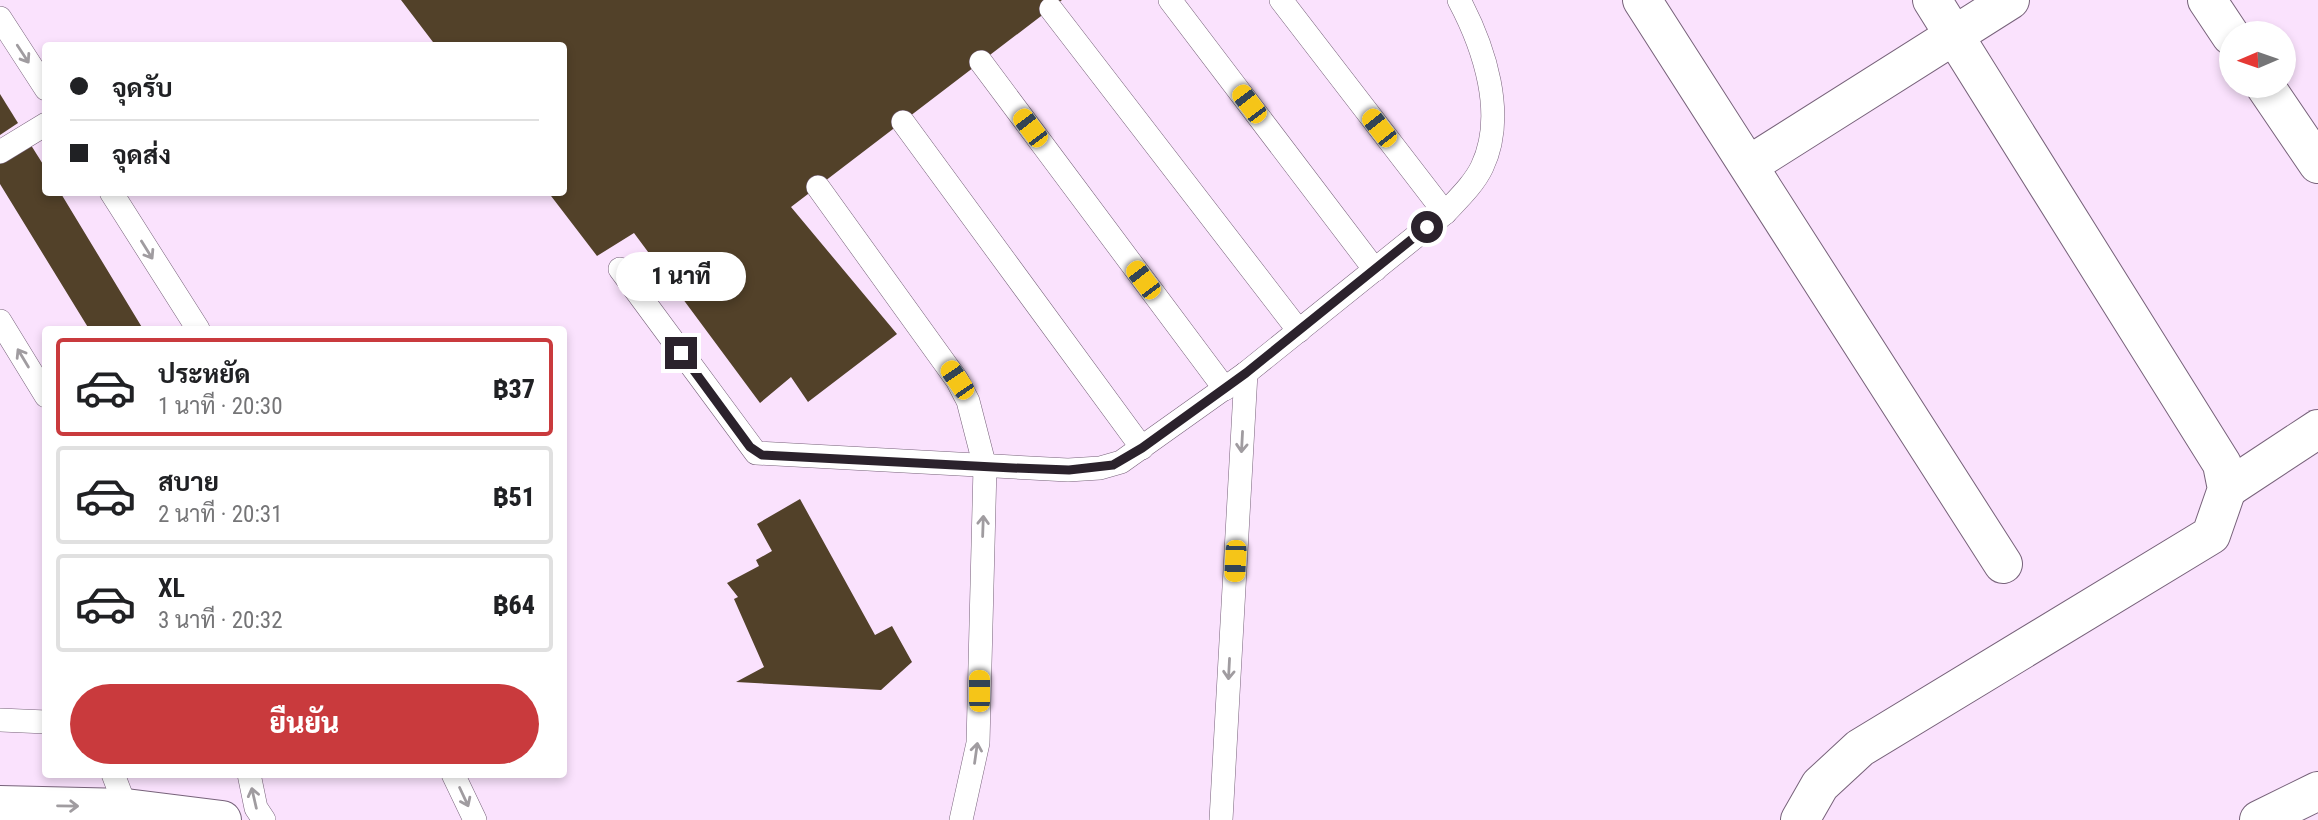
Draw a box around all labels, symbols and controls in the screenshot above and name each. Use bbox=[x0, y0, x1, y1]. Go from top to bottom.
north arrow bbox=[2219, 21, 2296, 98]
map controls bbox=[2219, 21, 2296, 98]
one-way arrow bbox=[16, 43, 30, 63]
text: จุดรับ bbox=[112, 73, 173, 103]
car bbox=[1228, 81, 1271, 127]
car bbox=[1009, 105, 1052, 151]
car bbox=[1358, 105, 1401, 151]
text: จุดส่ง bbox=[112, 140, 171, 170]
route start bbox=[1411, 211, 1443, 243]
one-way arrow bbox=[141, 240, 155, 260]
callout: 1 นาที bbox=[616, 252, 746, 300]
car bbox=[1122, 257, 1165, 303]
text: 1 นาที bbox=[651, 263, 711, 290]
route end bbox=[665, 337, 697, 369]
one-way arrow bbox=[15, 349, 29, 369]
icon: car bbox=[74, 356, 137, 419]
car bbox=[937, 357, 978, 403]
text: ประหยัด bbox=[158, 359, 251, 389]
text: ฿37 bbox=[493, 374, 535, 404]
text: 1 นาที · 20:30 bbox=[158, 393, 283, 420]
one-way arrow bbox=[1235, 430, 1248, 453]
icon: car bbox=[74, 464, 137, 527]
text: สบาย bbox=[158, 467, 219, 497]
text: ฿51 bbox=[493, 482, 535, 512]
text: 2 นาที · 20:31 bbox=[158, 501, 283, 528]
one-way arrow bbox=[976, 515, 990, 538]
car bbox=[1224, 539, 1247, 583]
icon: car bbox=[74, 572, 137, 635]
text: XL bbox=[158, 573, 185, 603]
text: ฿64 bbox=[493, 590, 535, 620]
text: 3 นาที · 20:32 bbox=[158, 607, 283, 634]
one-way arrow bbox=[1222, 657, 1235, 680]
car bbox=[969, 670, 990, 712]
button: ยืนยัน bbox=[70, 684, 539, 764]
one-way arrow bbox=[970, 743, 983, 765]
one-way arrow bbox=[458, 786, 471, 807]
one-way arrow bbox=[247, 787, 260, 810]
one-way arrow bbox=[56, 800, 79, 813]

